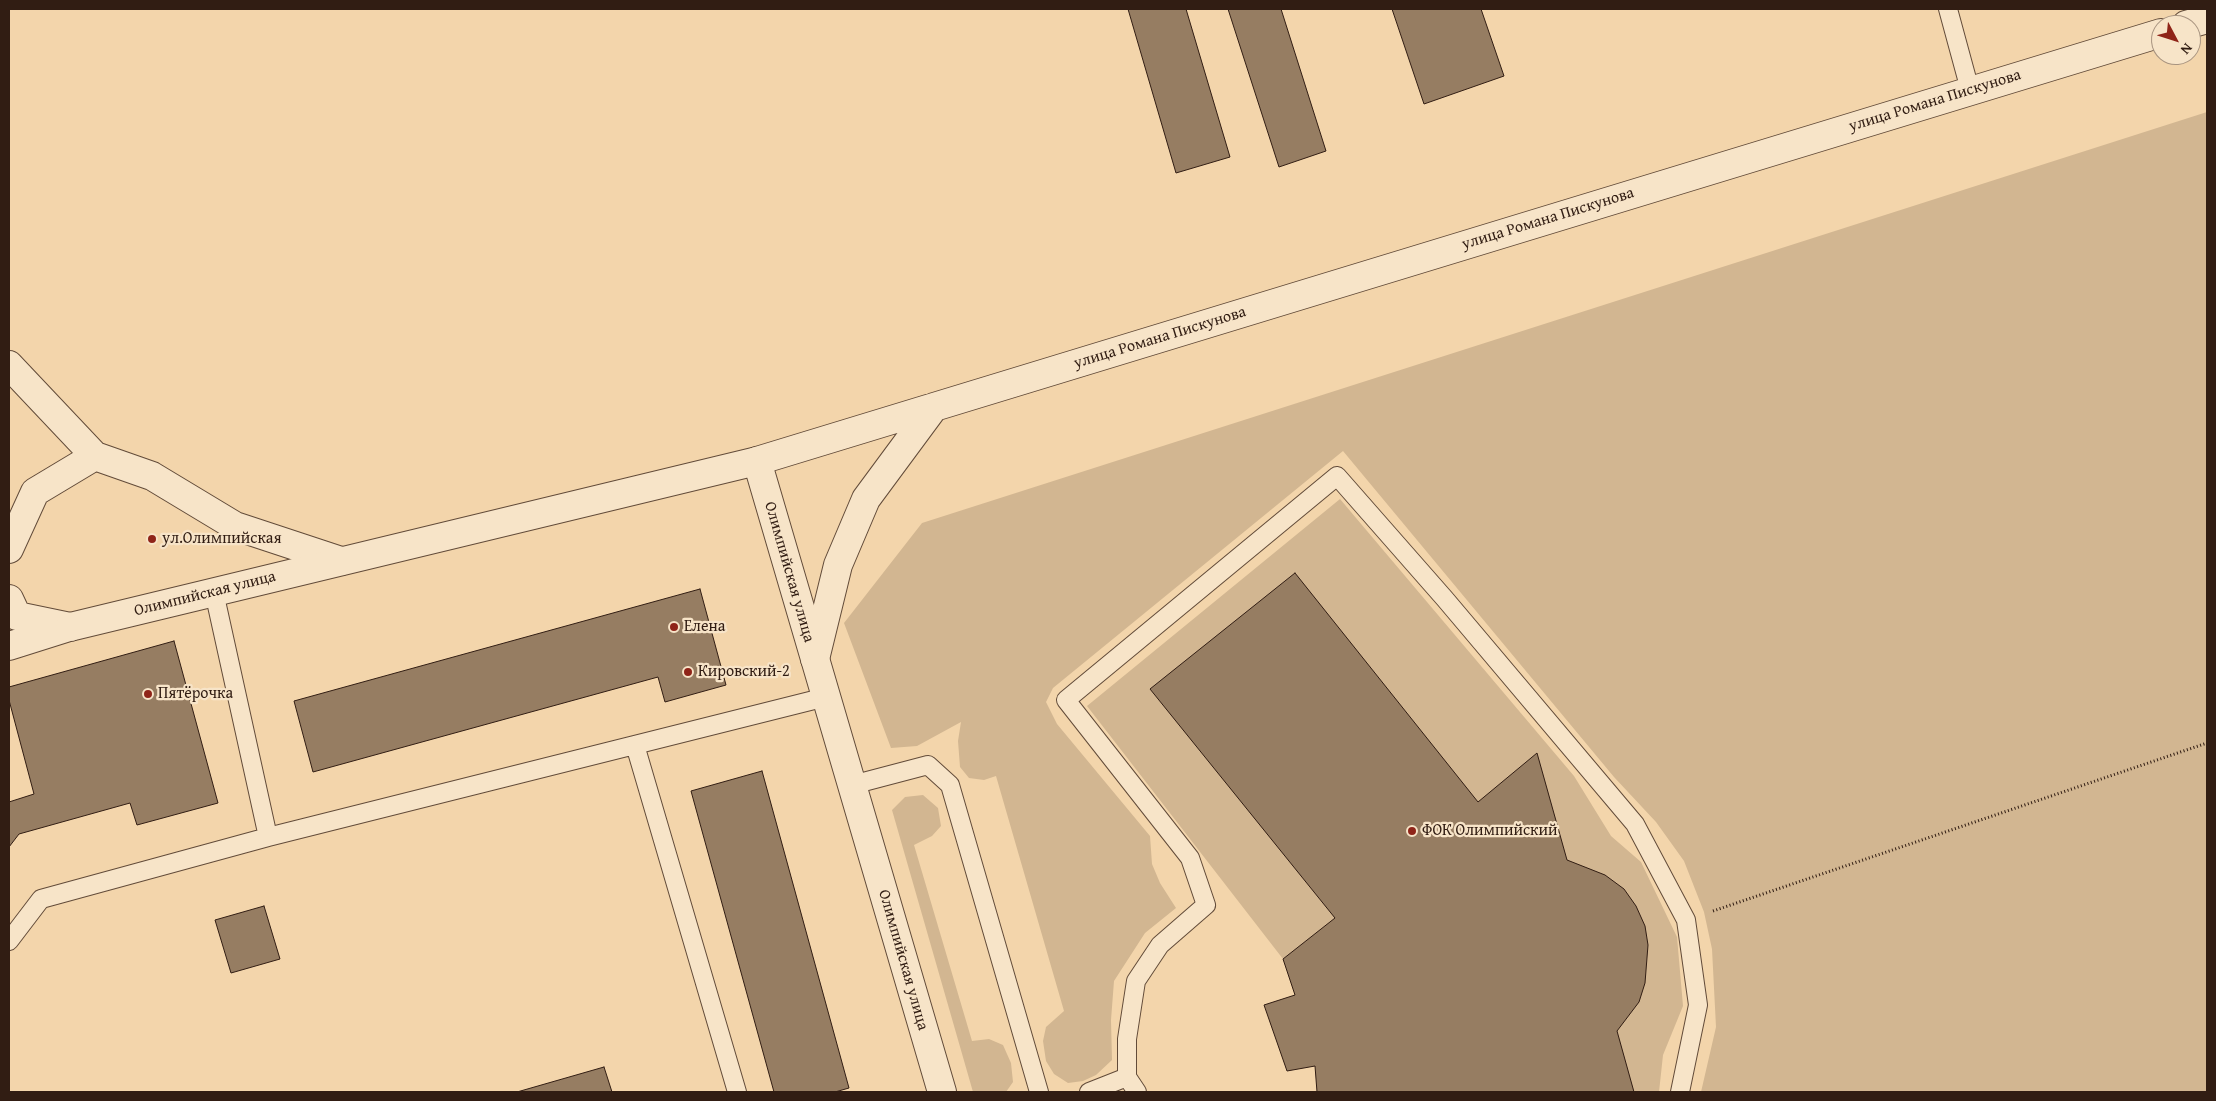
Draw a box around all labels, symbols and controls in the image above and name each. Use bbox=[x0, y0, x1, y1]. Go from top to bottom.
north arrow bbox=[2151, 15, 2201, 65]
text: N bbox=[2176, 39, 2197, 59]
street label: улица Романа Пискунова bbox=[1846, 66, 2024, 136]
street label: улица Романа Пискунова bbox=[1459, 184, 1637, 254]
street label: улица Романа Пискунова bbox=[1071, 303, 1249, 373]
street label: Олимпийская улица bbox=[760, 499, 818, 645]
place label: ул.Олимпийская bbox=[162, 529, 282, 549]
marker: ул.Олимпийская bbox=[146, 533, 158, 545]
street label: Олимпийская улица bbox=[132, 567, 278, 621]
place label: Елена bbox=[684, 617, 725, 637]
marker: Елена bbox=[668, 621, 680, 633]
place label: Кировский-2 bbox=[698, 662, 790, 682]
marker: Кировский-2 bbox=[682, 666, 694, 678]
place label: Пятёрочка bbox=[158, 684, 233, 704]
marker: Пятёрочка bbox=[142, 688, 154, 700]
place label: ФОК Олимпийский bbox=[1422, 821, 1557, 841]
marker: ФОК Олимпийский bbox=[1406, 825, 1418, 837]
street label: Олимпийская улица bbox=[874, 887, 932, 1033]

